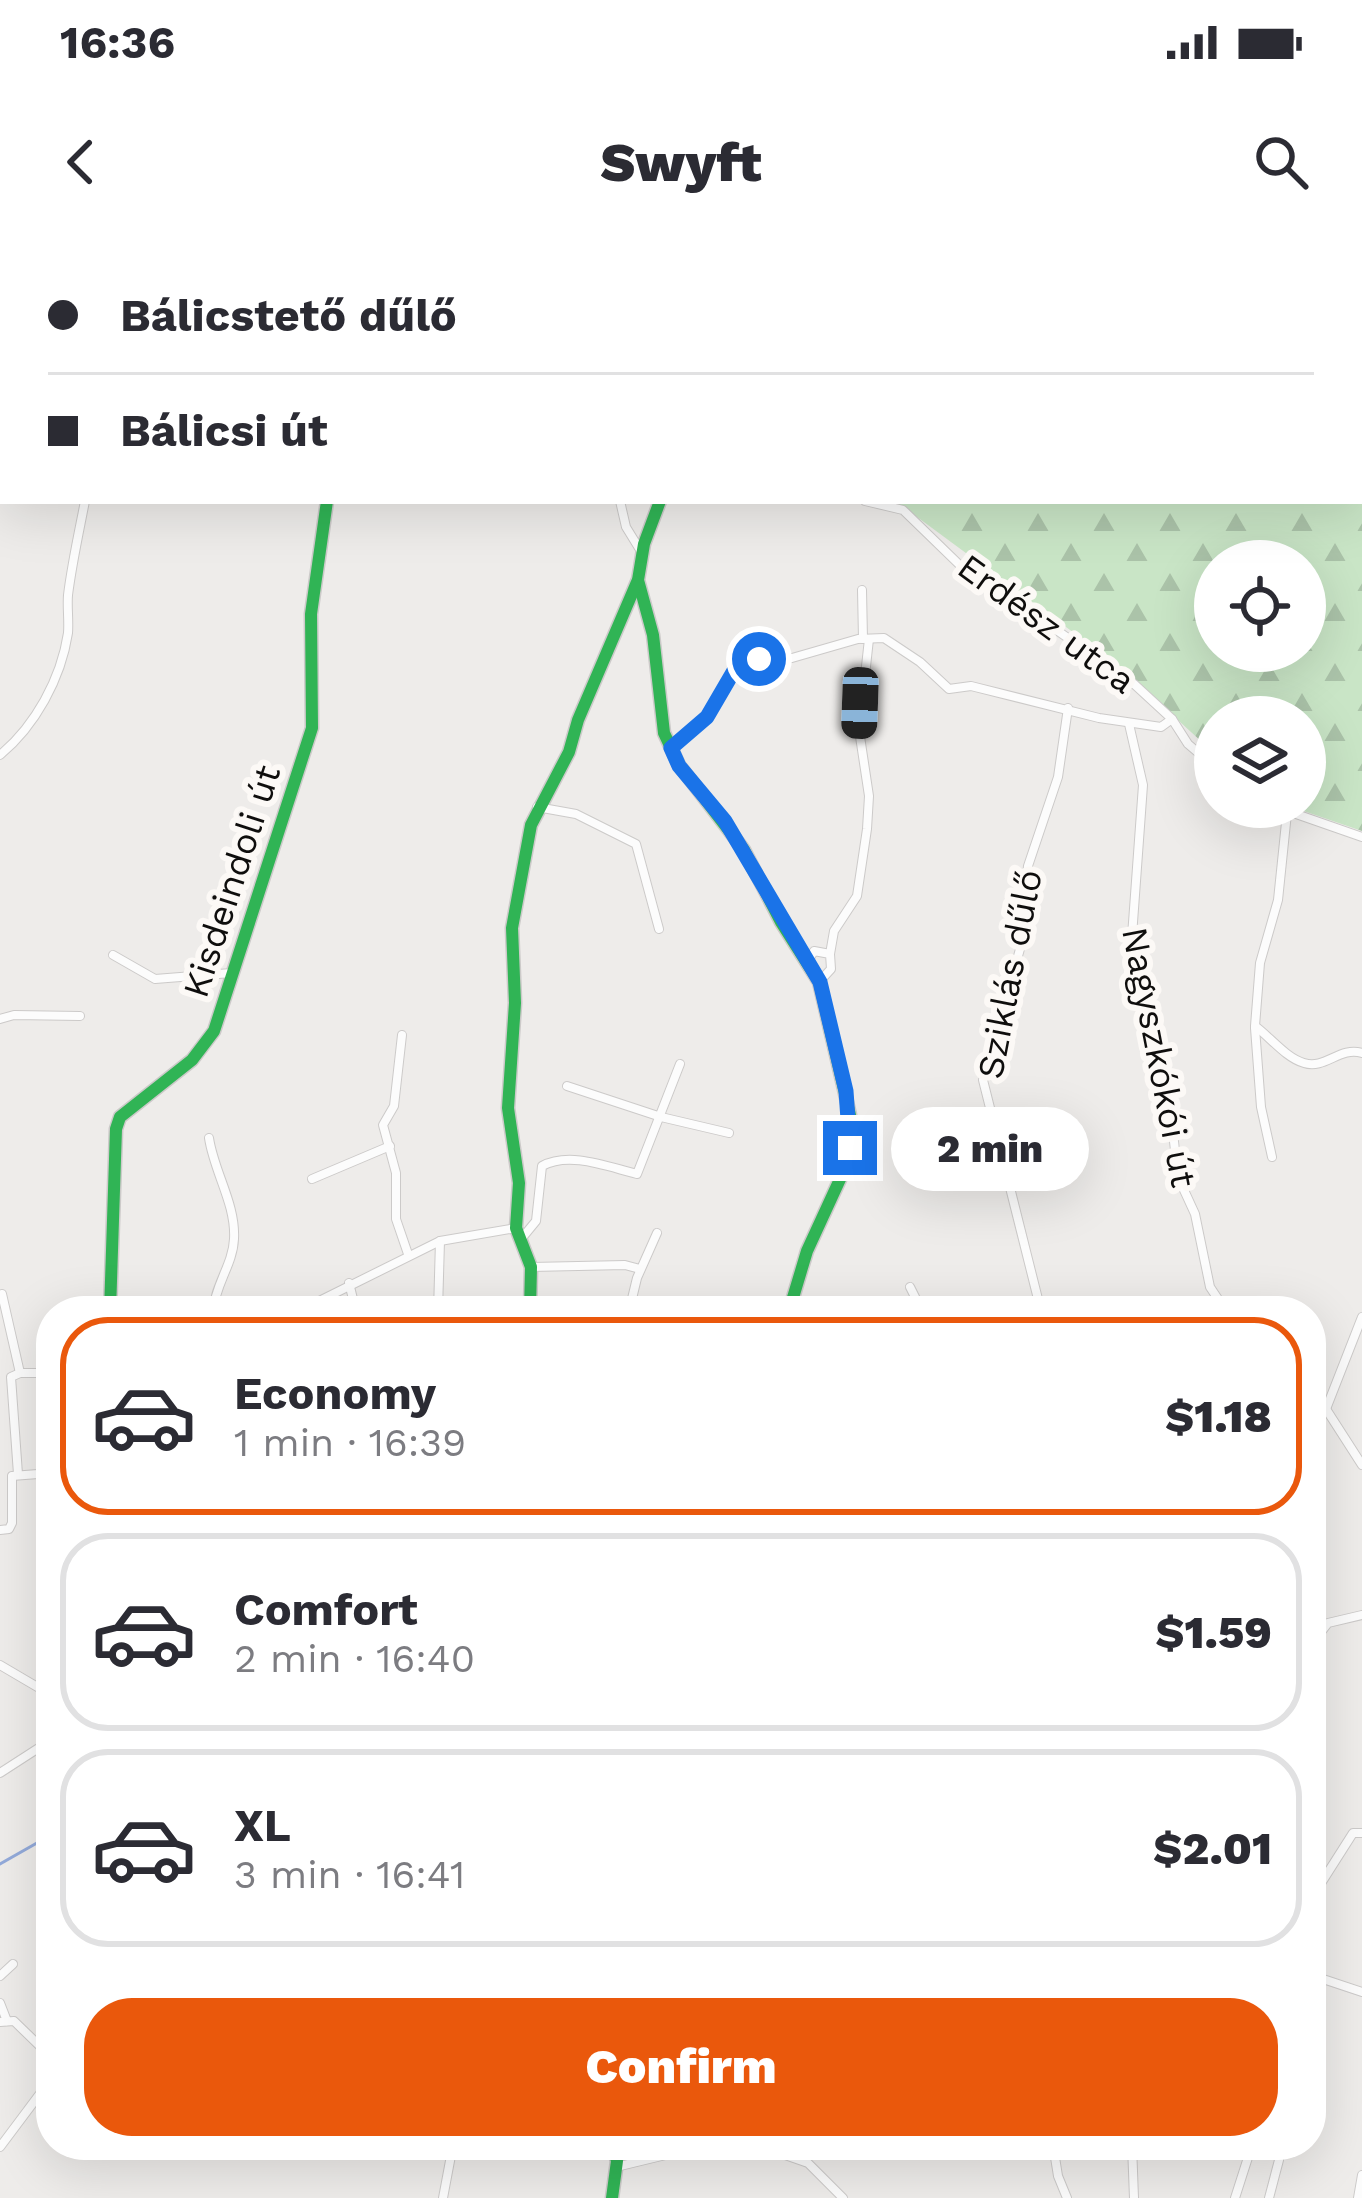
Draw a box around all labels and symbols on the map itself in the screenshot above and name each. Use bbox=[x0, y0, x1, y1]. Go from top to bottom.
street label: Erdész utca bbox=[950, 545, 1143, 702]
route start bbox=[732, 632, 786, 686]
car bbox=[841, 666, 879, 740]
street label: Kisdeindoli út bbox=[175, 760, 289, 1003]
street label: Sziklás dűlő bbox=[969, 866, 1051, 1082]
street label: Nagyszkókói út bbox=[1113, 924, 1205, 1191]
callout: 2 min bbox=[892, 1106, 1090, 1190]
route end bbox=[823, 1121, 877, 1175]

